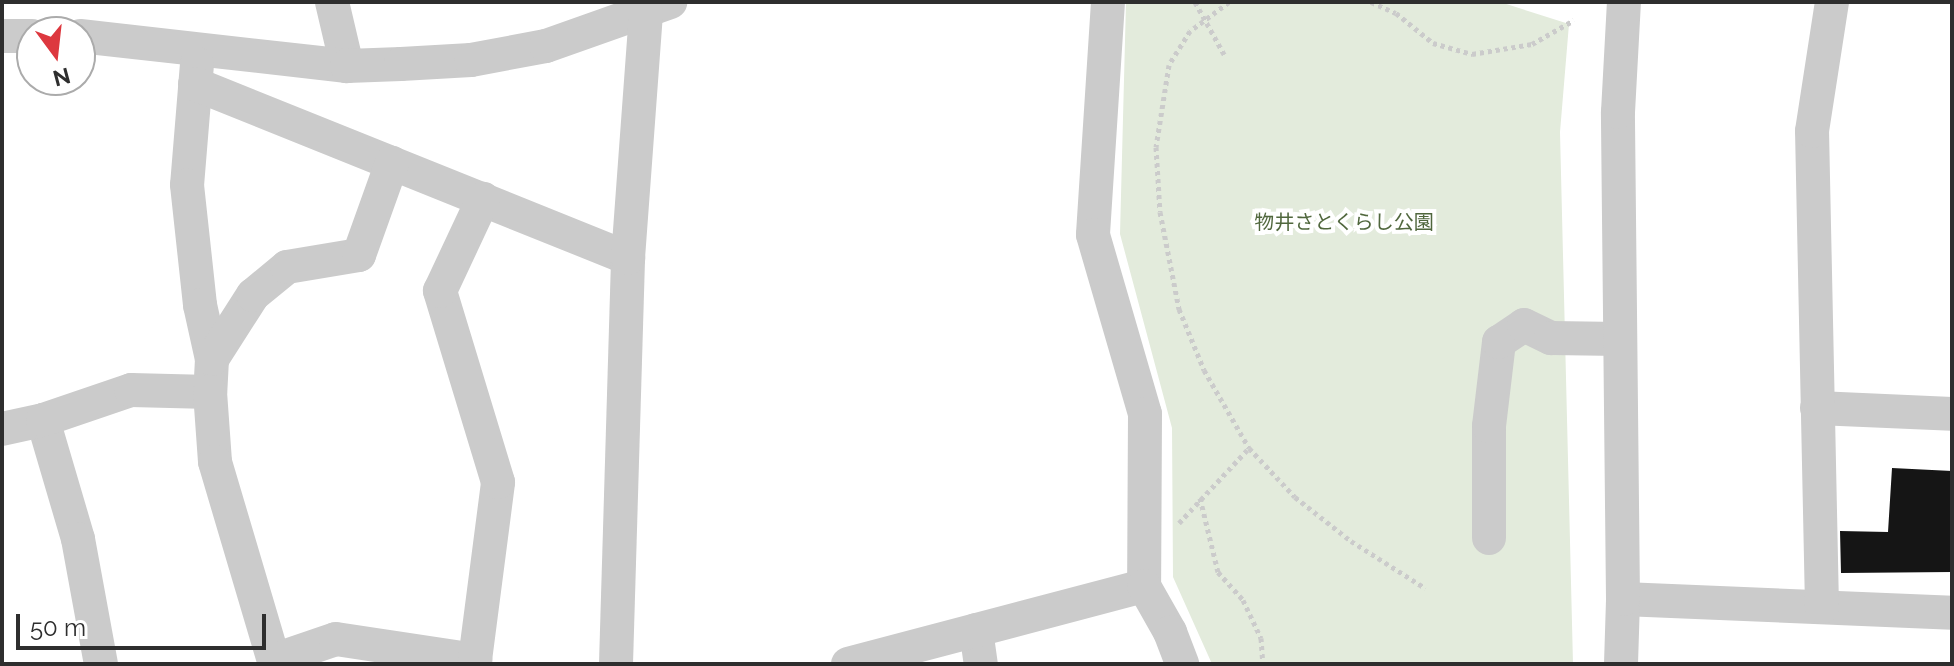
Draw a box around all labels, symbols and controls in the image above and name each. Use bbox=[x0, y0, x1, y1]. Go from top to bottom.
north arrow bbox=[16, 16, 96, 96]
text: N bbox=[50, 63, 73, 92]
park label: 物井さとくらし公園 bbox=[1254, 210, 1434, 234]
scale bar bbox=[20, 598, 270, 648]
text: 50 m bbox=[30, 613, 86, 642]

